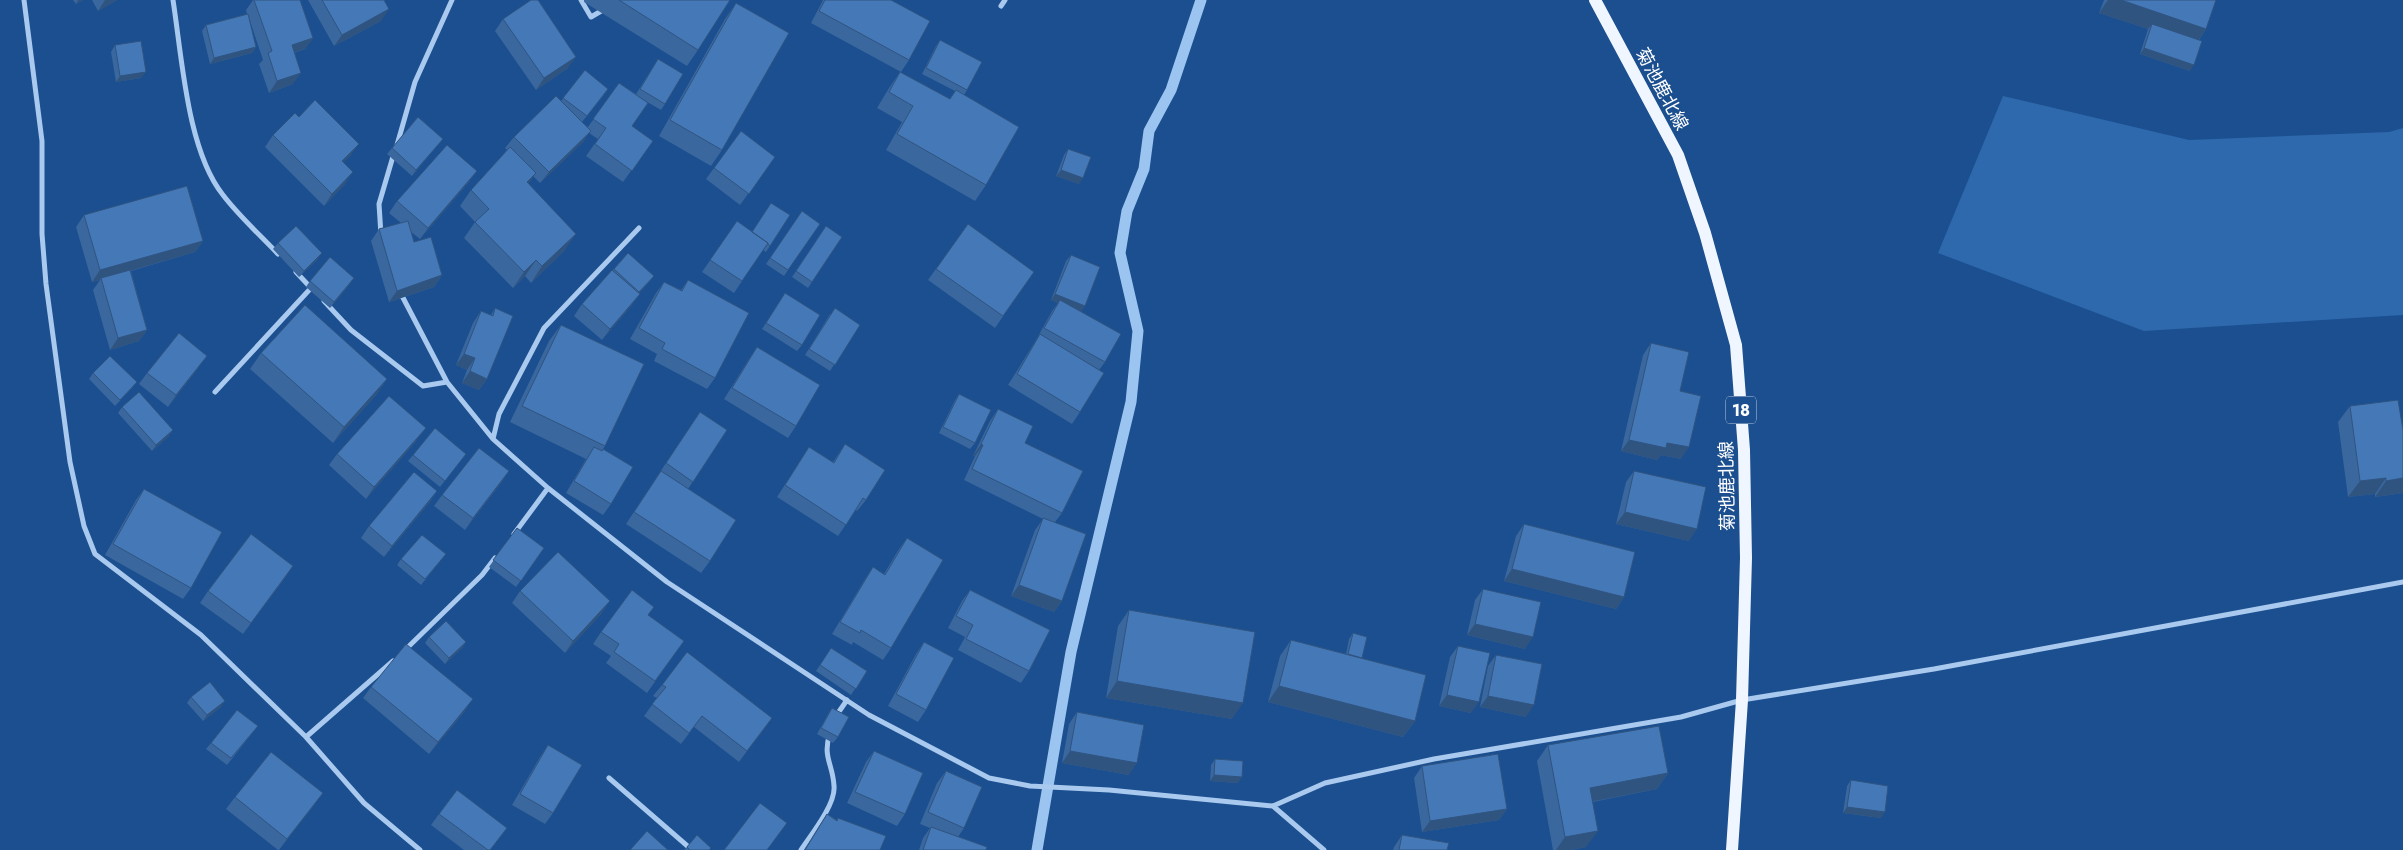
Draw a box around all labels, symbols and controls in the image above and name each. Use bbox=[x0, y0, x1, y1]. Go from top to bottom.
street label: 菊池鹿北線 bbox=[1629, 43, 1695, 135]
road number: 18 bbox=[1726, 396, 1756, 424]
street label: 菊池鹿北線 bbox=[1713, 441, 1741, 531]

